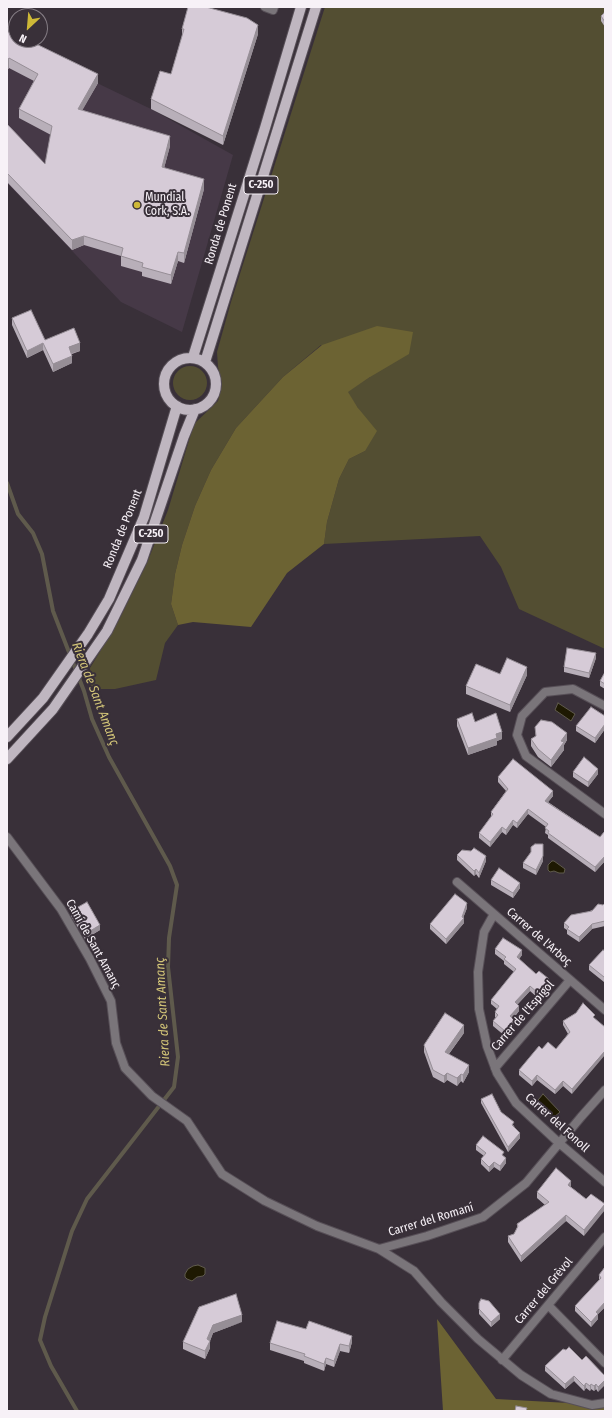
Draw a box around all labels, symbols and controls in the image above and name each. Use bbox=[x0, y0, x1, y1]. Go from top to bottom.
north arrow bbox=[8, 8, 48, 48]
text: N bbox=[17, 31, 29, 46]
road number: C-250 bbox=[244, 176, 278, 194]
street label: Ronda de Ponent bbox=[202, 182, 240, 266]
place label: Mundial Cork, S.A. bbox=[145, 191, 190, 219]
marker: Mundial Cork, S.A. bbox=[132, 200, 142, 210]
street label: Ronda de Ponent bbox=[101, 487, 145, 571]
road number: C-250 bbox=[134, 525, 168, 543]
water label: Riera de Sant Amanç bbox=[68, 640, 122, 748]
street label: Camí de Sant Amanç bbox=[62, 897, 124, 991]
street label: Carrer de l'Arboç bbox=[504, 905, 574, 969]
water label: Riera de Sant Amanç bbox=[152, 957, 174, 1067]
street label: Carrer de l'Espígol bbox=[489, 978, 557, 1054]
street label: Carrer del Fonoll bbox=[522, 1090, 592, 1156]
street label: Carrer del Romaní bbox=[387, 1200, 475, 1240]
street label: Carrer del Grèvol bbox=[512, 1255, 576, 1327]

